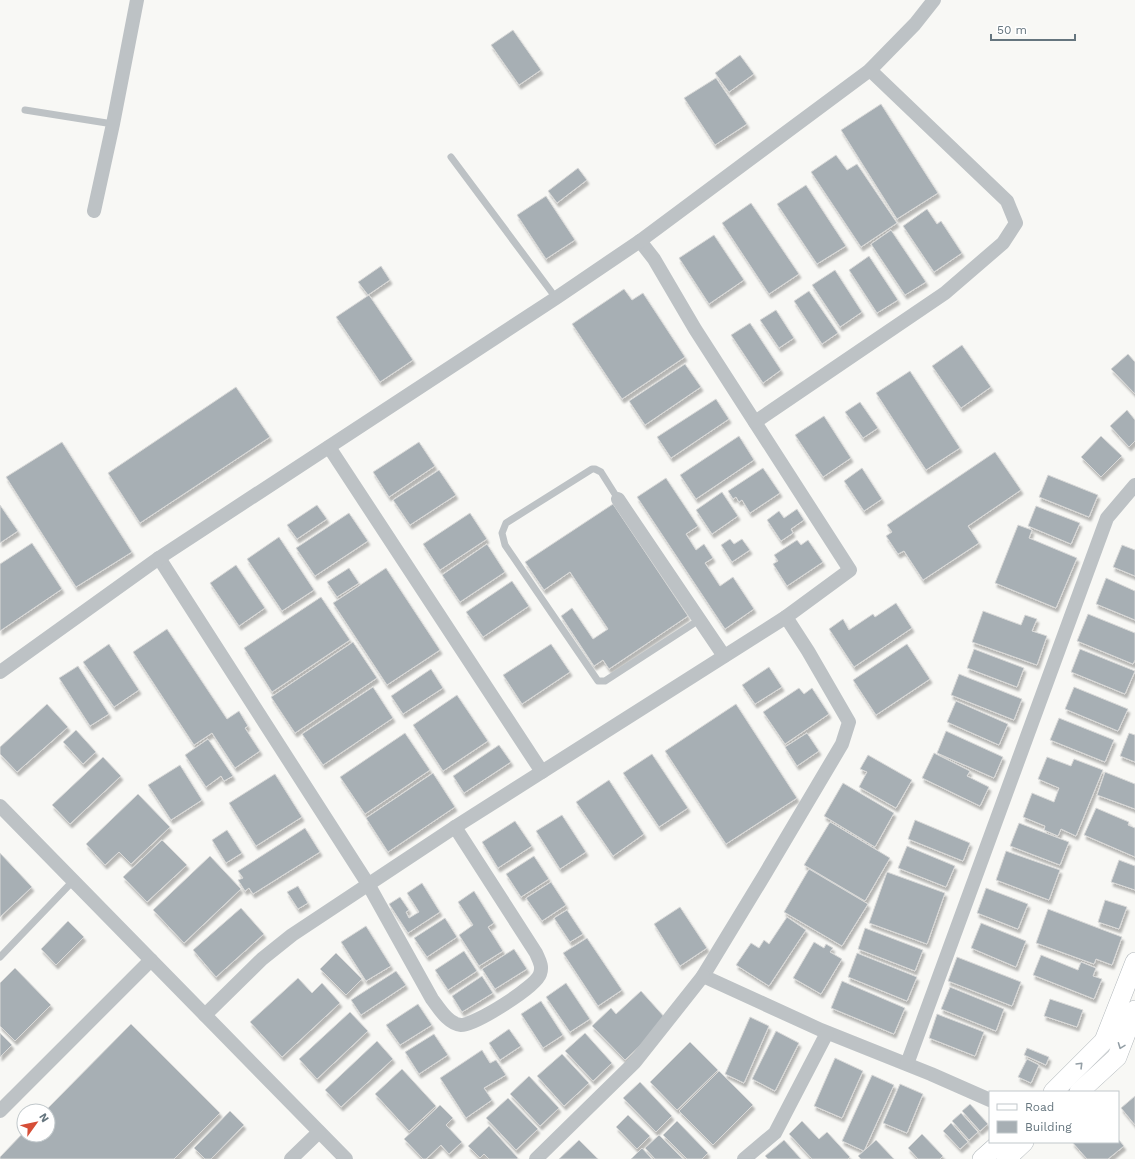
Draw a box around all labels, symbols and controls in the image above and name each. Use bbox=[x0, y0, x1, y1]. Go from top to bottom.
scale bar bbox=[991, 16, 1075, 42]
text: 50 m bbox=[997, 23, 1027, 37]
one-way arrow bbox=[1117, 1043, 1125, 1050]
one-way arrow bbox=[1076, 1062, 1083, 1070]
legend bbox=[989, 1091, 1119, 1143]
text: Road bbox=[1025, 1100, 1054, 1114]
north arrow bbox=[16, 1103, 56, 1143]
text: N bbox=[36, 1111, 52, 1125]
text: Building bbox=[1025, 1120, 1072, 1134]

